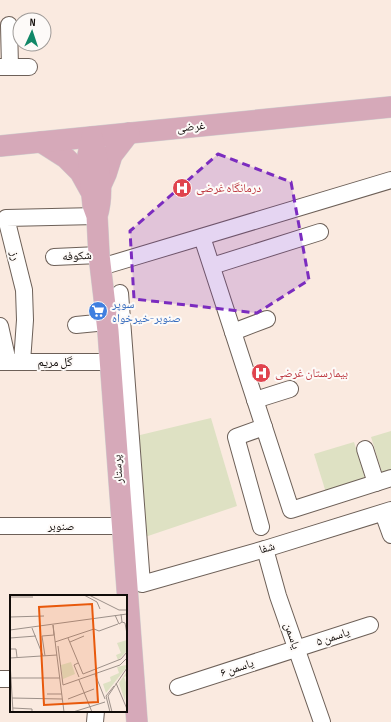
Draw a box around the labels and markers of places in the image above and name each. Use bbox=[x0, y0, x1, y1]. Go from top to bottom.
hospital icon: درمانگاه غرضی bbox=[171, 177, 193, 199]
place label: درمانگاه غرضی bbox=[196, 181, 261, 196]
place label: سوپر صنوبر-خیرخواه bbox=[111, 297, 181, 326]
supermarket icon: سوپر صنوبر-خیرخواه bbox=[87, 300, 109, 322]
hospital icon: بیمارستان غرضی bbox=[250, 362, 272, 384]
place label: بیمارستان غرضی bbox=[275, 366, 348, 381]

